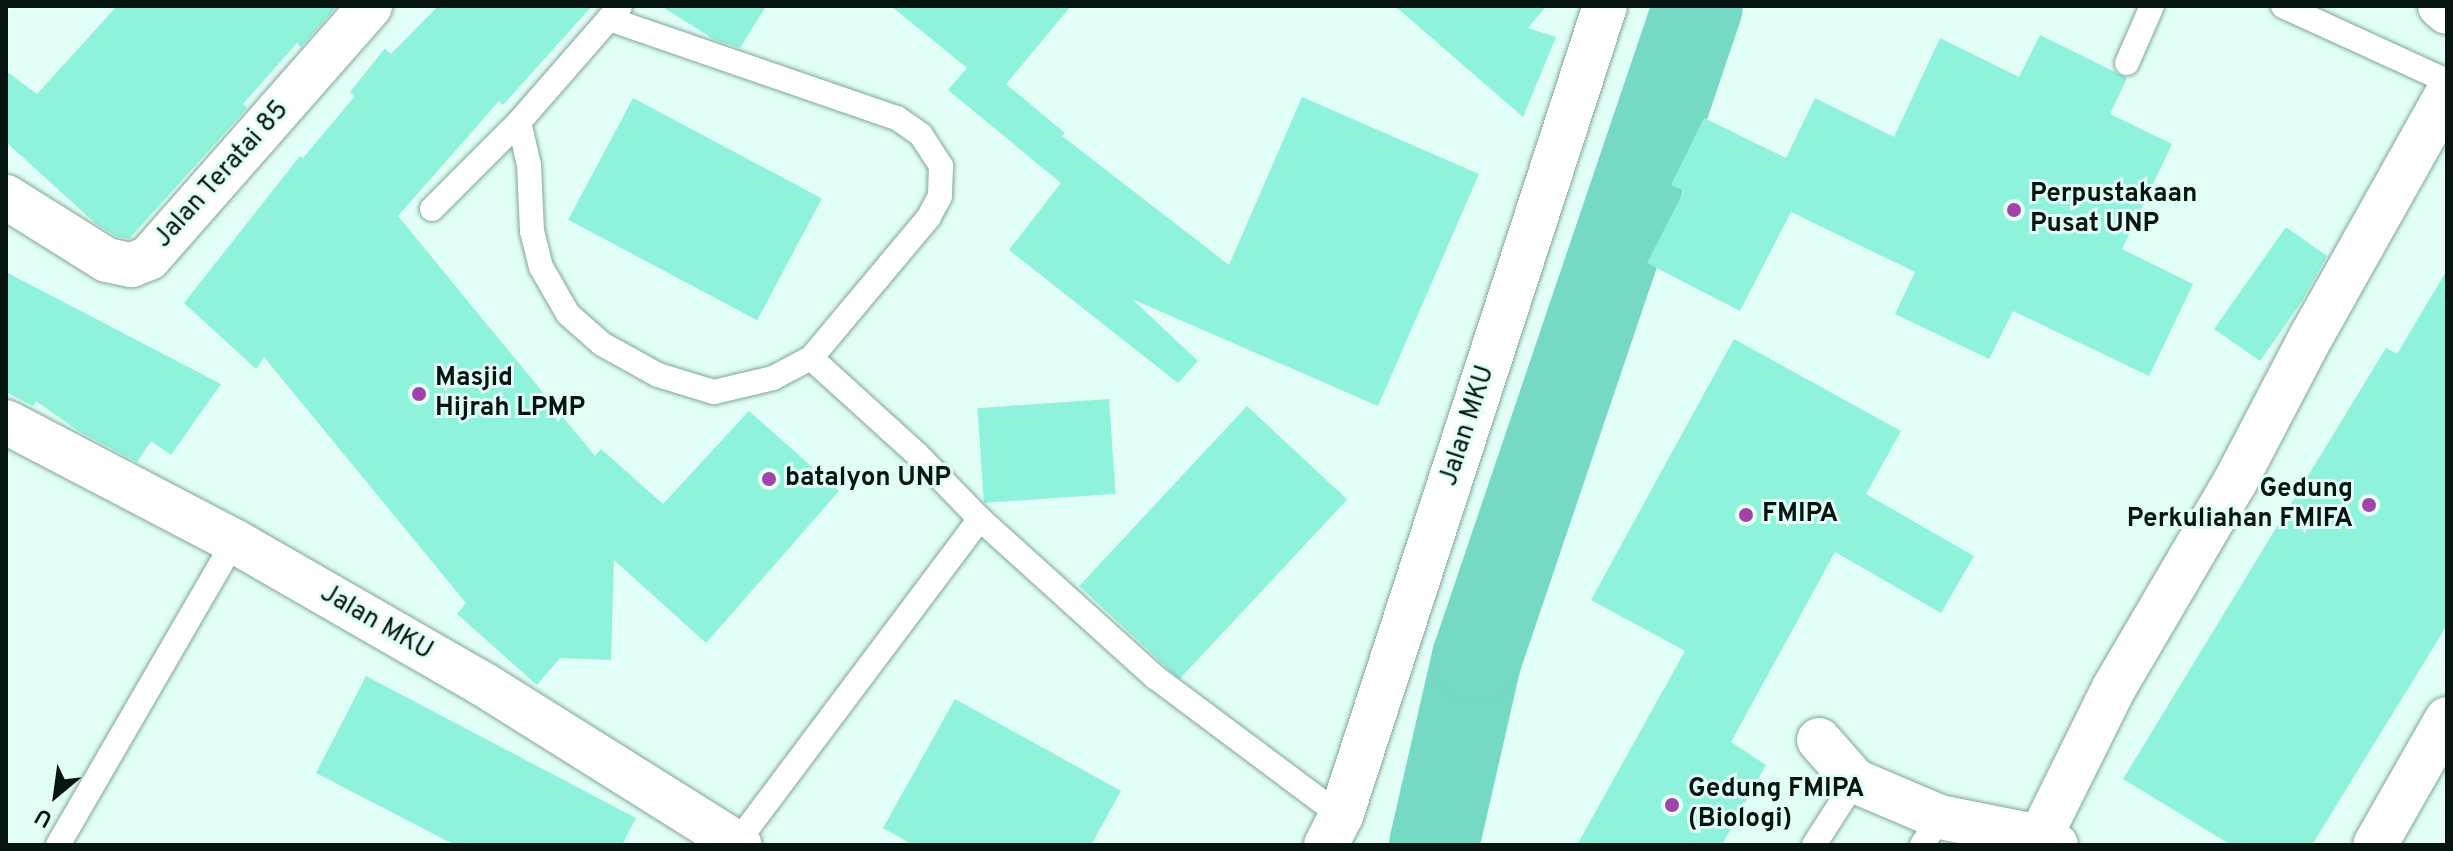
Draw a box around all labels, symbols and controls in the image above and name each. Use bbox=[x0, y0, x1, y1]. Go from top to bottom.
street label: Jalan Teratai 85 bbox=[148, 95, 296, 255]
place label: Perpustakaan Pusat UNP bbox=[2030, 179, 2197, 240]
marker: Perpustakaan Pusat UNP bbox=[2005, 201, 2023, 219]
street label: Jalan MKU bbox=[1434, 362, 1502, 490]
place label: Masjid Hijrah LPMP bbox=[435, 363, 585, 424]
marker: Masjid Hijrah LPMP bbox=[410, 385, 428, 403]
place label: batalyon UNP bbox=[785, 463, 951, 495]
marker: batalyon UNP bbox=[760, 470, 778, 488]
place label: Gedung Perkuliahan FMIFA bbox=[2127, 474, 2353, 536]
marker: Gedung Perkuliahan FMIFA bbox=[2360, 496, 2378, 514]
place label: FMIPA bbox=[1762, 499, 1838, 531]
marker: FMIPA bbox=[1737, 506, 1755, 524]
street label: Jalan MKU bbox=[314, 578, 438, 668]
north arrow bbox=[16, 755, 96, 835]
place label: Gedung FMIPA (Biologi) bbox=[1688, 774, 1864, 836]
marker: Gedung FMIPA (Biologi) bbox=[1663, 796, 1681, 814]
text: U bbox=[31, 801, 58, 832]

